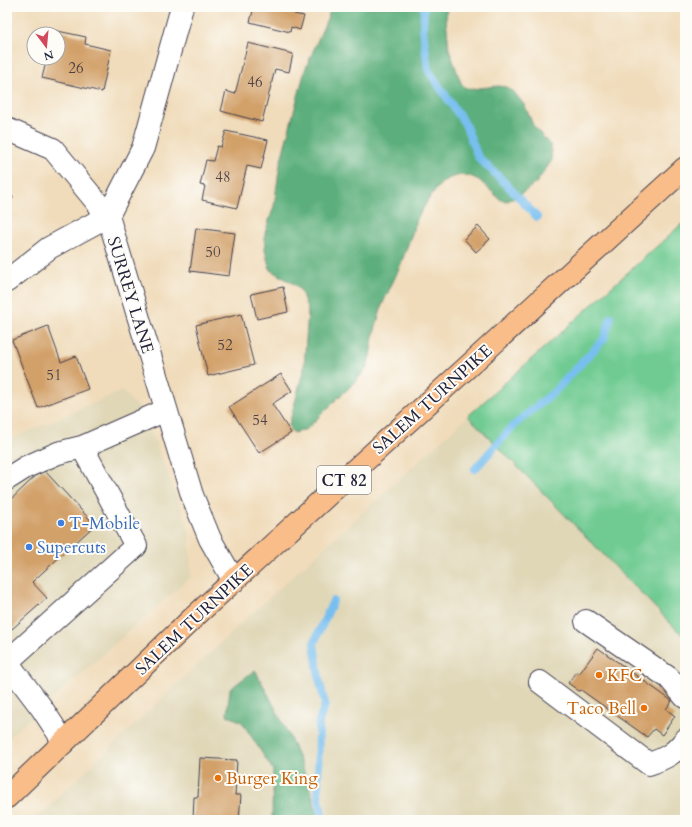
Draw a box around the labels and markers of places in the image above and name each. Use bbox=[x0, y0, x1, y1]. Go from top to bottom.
place label: T-Mobile bbox=[69, 512, 140, 535]
marker: T-Mobile bbox=[56, 518, 66, 528]
place label: Supercuts bbox=[37, 536, 106, 559]
marker: Supercuts bbox=[24, 542, 34, 552]
place label: KFC bbox=[607, 664, 642, 687]
marker: KFC bbox=[594, 670, 604, 680]
place label: Taco Bell bbox=[567, 697, 637, 720]
marker: Taco Bell bbox=[639, 703, 649, 713]
place label: Burger King bbox=[226, 767, 318, 790]
marker: Burger King bbox=[213, 773, 223, 783]

